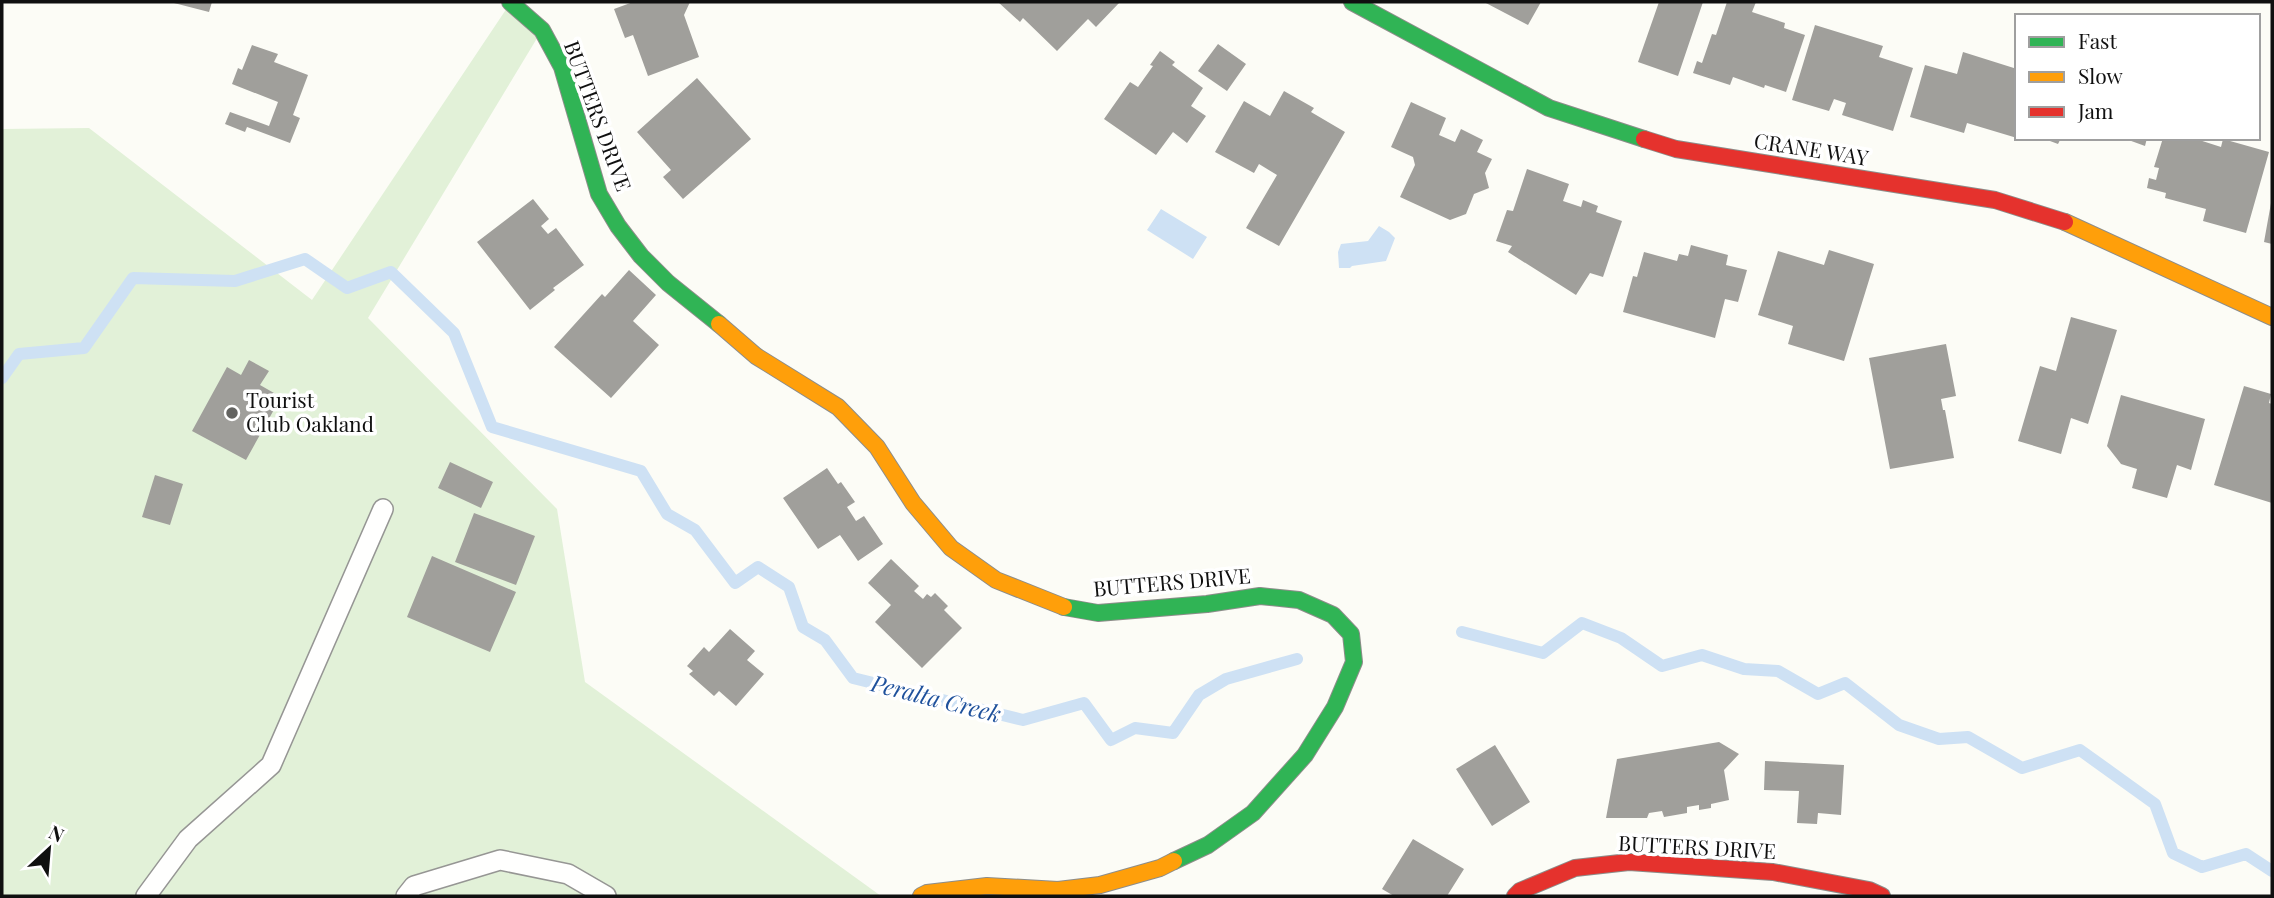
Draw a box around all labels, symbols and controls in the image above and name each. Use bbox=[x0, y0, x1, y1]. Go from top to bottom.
legend bbox=[2015, 14, 2260, 140]
text: Fast bbox=[2078, 26, 2117, 54]
street label: BUTTERS DRIVE bbox=[559, 36, 639, 194]
text: Slow bbox=[2078, 61, 2123, 89]
text: Jam bbox=[2077, 96, 2114, 124]
street label: CRANE WAY bbox=[1752, 125, 1871, 171]
place label: Tourist Club Oakland bbox=[246, 385, 374, 437]
marker: Tourist Club Oakland bbox=[224, 405, 240, 421]
street label: BUTTERS DRIVE bbox=[1092, 560, 1252, 602]
water label: Peralta Creek bbox=[867, 666, 1005, 729]
north arrow bbox=[14, 814, 84, 884]
text: N bbox=[45, 818, 69, 848]
street label: BUTTERS DRIVE bbox=[1617, 828, 1777, 864]

